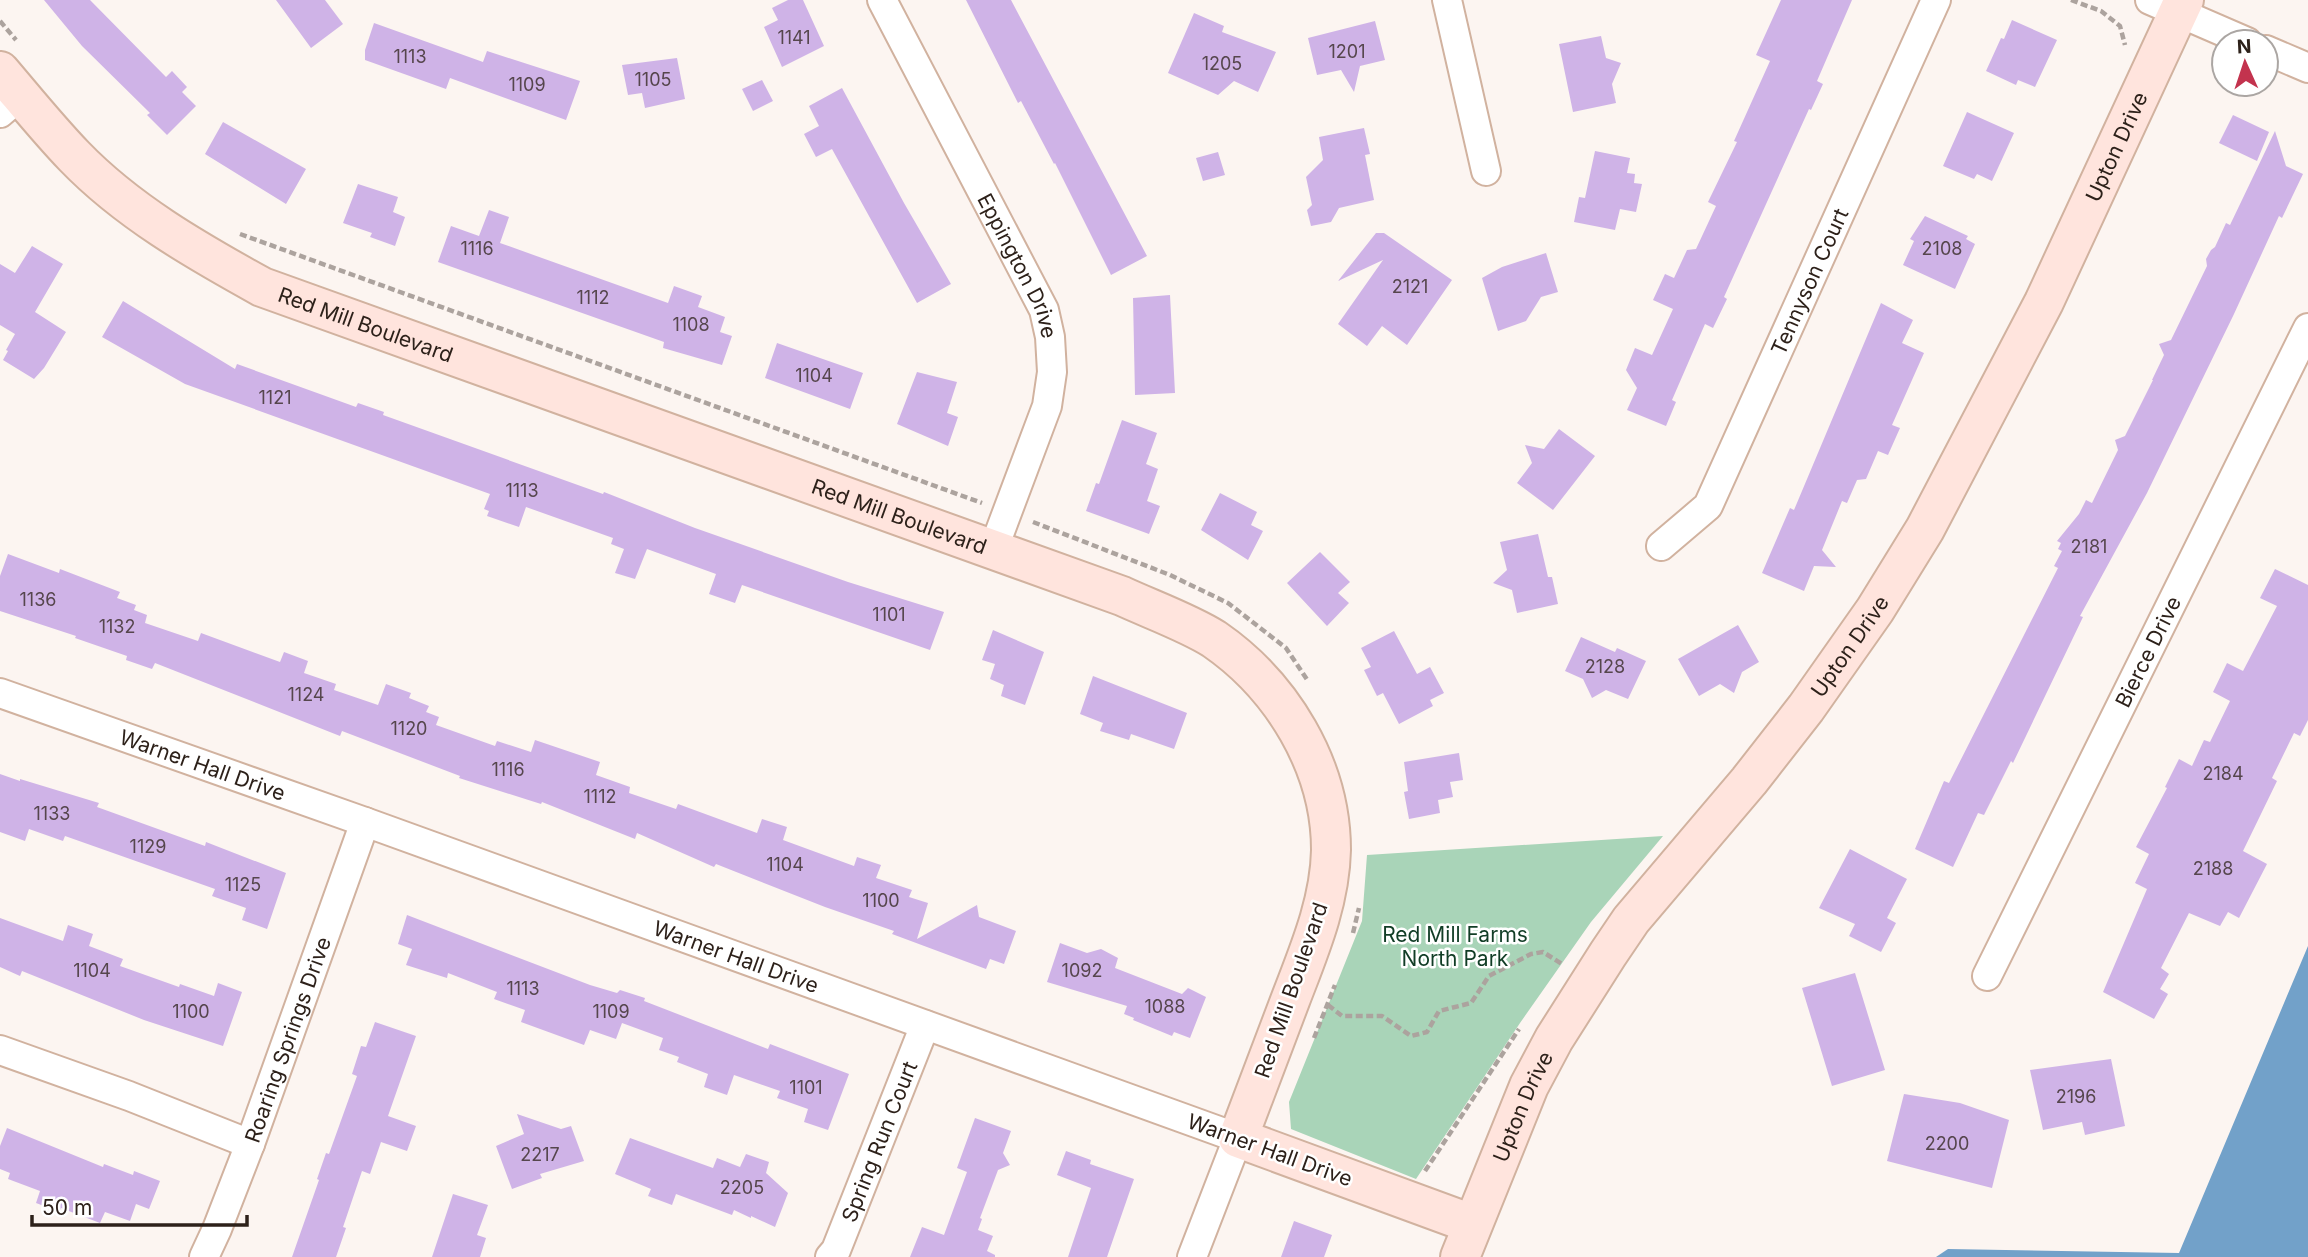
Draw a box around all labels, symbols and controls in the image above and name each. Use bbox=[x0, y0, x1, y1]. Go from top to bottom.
house number: 1141 bbox=[777, 27, 811, 48]
north arrow bbox=[2210, 28, 2280, 98]
text: N bbox=[2236, 35, 2252, 58]
house number: 1201 bbox=[1329, 41, 1365, 62]
house number: 1113 bbox=[393, 46, 427, 67]
house number: 1205 bbox=[1202, 53, 1242, 74]
house number: 1105 bbox=[635, 69, 671, 90]
house number: 1109 bbox=[508, 74, 546, 95]
street label: Upton Drive bbox=[2080, 88, 2152, 205]
street label: Eppington Drive bbox=[973, 189, 1062, 340]
street label: Tennyson Court bbox=[1765, 204, 1853, 359]
house number: 1116 bbox=[460, 238, 494, 259]
house number: 2108 bbox=[1922, 238, 1962, 259]
house number: 2121 bbox=[1392, 276, 1428, 297]
street label: Red Mill Boulevard bbox=[275, 281, 457, 367]
house number: 1112 bbox=[577, 287, 609, 308]
house number: 1108 bbox=[672, 314, 710, 335]
house number: 1104 bbox=[795, 365, 833, 386]
house number: 1121 bbox=[259, 387, 291, 408]
street label: Red Mill Boulevard bbox=[809, 473, 990, 559]
house number: 1113 bbox=[505, 480, 539, 501]
house number: 2181 bbox=[2071, 536, 2107, 557]
house number: 1136 bbox=[20, 589, 56, 610]
street label: Upton Drive bbox=[1805, 591, 1893, 702]
street label: Bierce Drive bbox=[2110, 592, 2186, 711]
house number: 1101 bbox=[872, 604, 906, 625]
house number: 1132 bbox=[99, 616, 135, 637]
house number: 2128 bbox=[1585, 656, 1625, 677]
house number: 1124 bbox=[288, 684, 324, 705]
house number: 1120 bbox=[391, 718, 427, 739]
street label: Warner Hall Drive bbox=[117, 724, 289, 805]
house number: 1116 bbox=[491, 759, 525, 780]
house number: 2184 bbox=[2202, 763, 2244, 784]
house number: 1112 bbox=[584, 786, 616, 807]
house number: 1133 bbox=[34, 803, 70, 824]
house number: 1129 bbox=[130, 836, 166, 857]
house number: 1104 bbox=[766, 854, 804, 875]
house number: 2188 bbox=[2193, 858, 2233, 879]
house number: 1125 bbox=[225, 874, 261, 895]
house number: 1100 bbox=[862, 890, 900, 911]
street label: Red Mill Boulevard bbox=[1249, 899, 1333, 1081]
street label: Warner Hall Drive bbox=[650, 915, 822, 998]
park label: Red Mill Farms North Park bbox=[1382, 922, 1528, 971]
street label: Roaring Springs Drive bbox=[239, 933, 335, 1146]
house number: 1104 bbox=[73, 960, 111, 981]
house number: 1092 bbox=[1062, 960, 1102, 981]
house number: 1113 bbox=[506, 978, 540, 999]
house number: 1088 bbox=[1145, 996, 1185, 1017]
house number: 1100 bbox=[172, 1001, 210, 1022]
house number: 1109 bbox=[592, 1001, 630, 1022]
street label: Upton Drive bbox=[1487, 1047, 1558, 1165]
street label: Spring Run Court bbox=[836, 1057, 922, 1225]
house number: 1101 bbox=[789, 1077, 823, 1098]
house number: 2196 bbox=[2056, 1086, 2096, 1107]
street label: Warner Hall Drive bbox=[1184, 1109, 1356, 1191]
house number: 2200 bbox=[1925, 1133, 1969, 1154]
house number: 2217 bbox=[520, 1144, 560, 1165]
house number: 2205 bbox=[720, 1177, 764, 1198]
scale bar bbox=[32, 1184, 247, 1228]
text: 50 m bbox=[42, 1195, 92, 1220]

